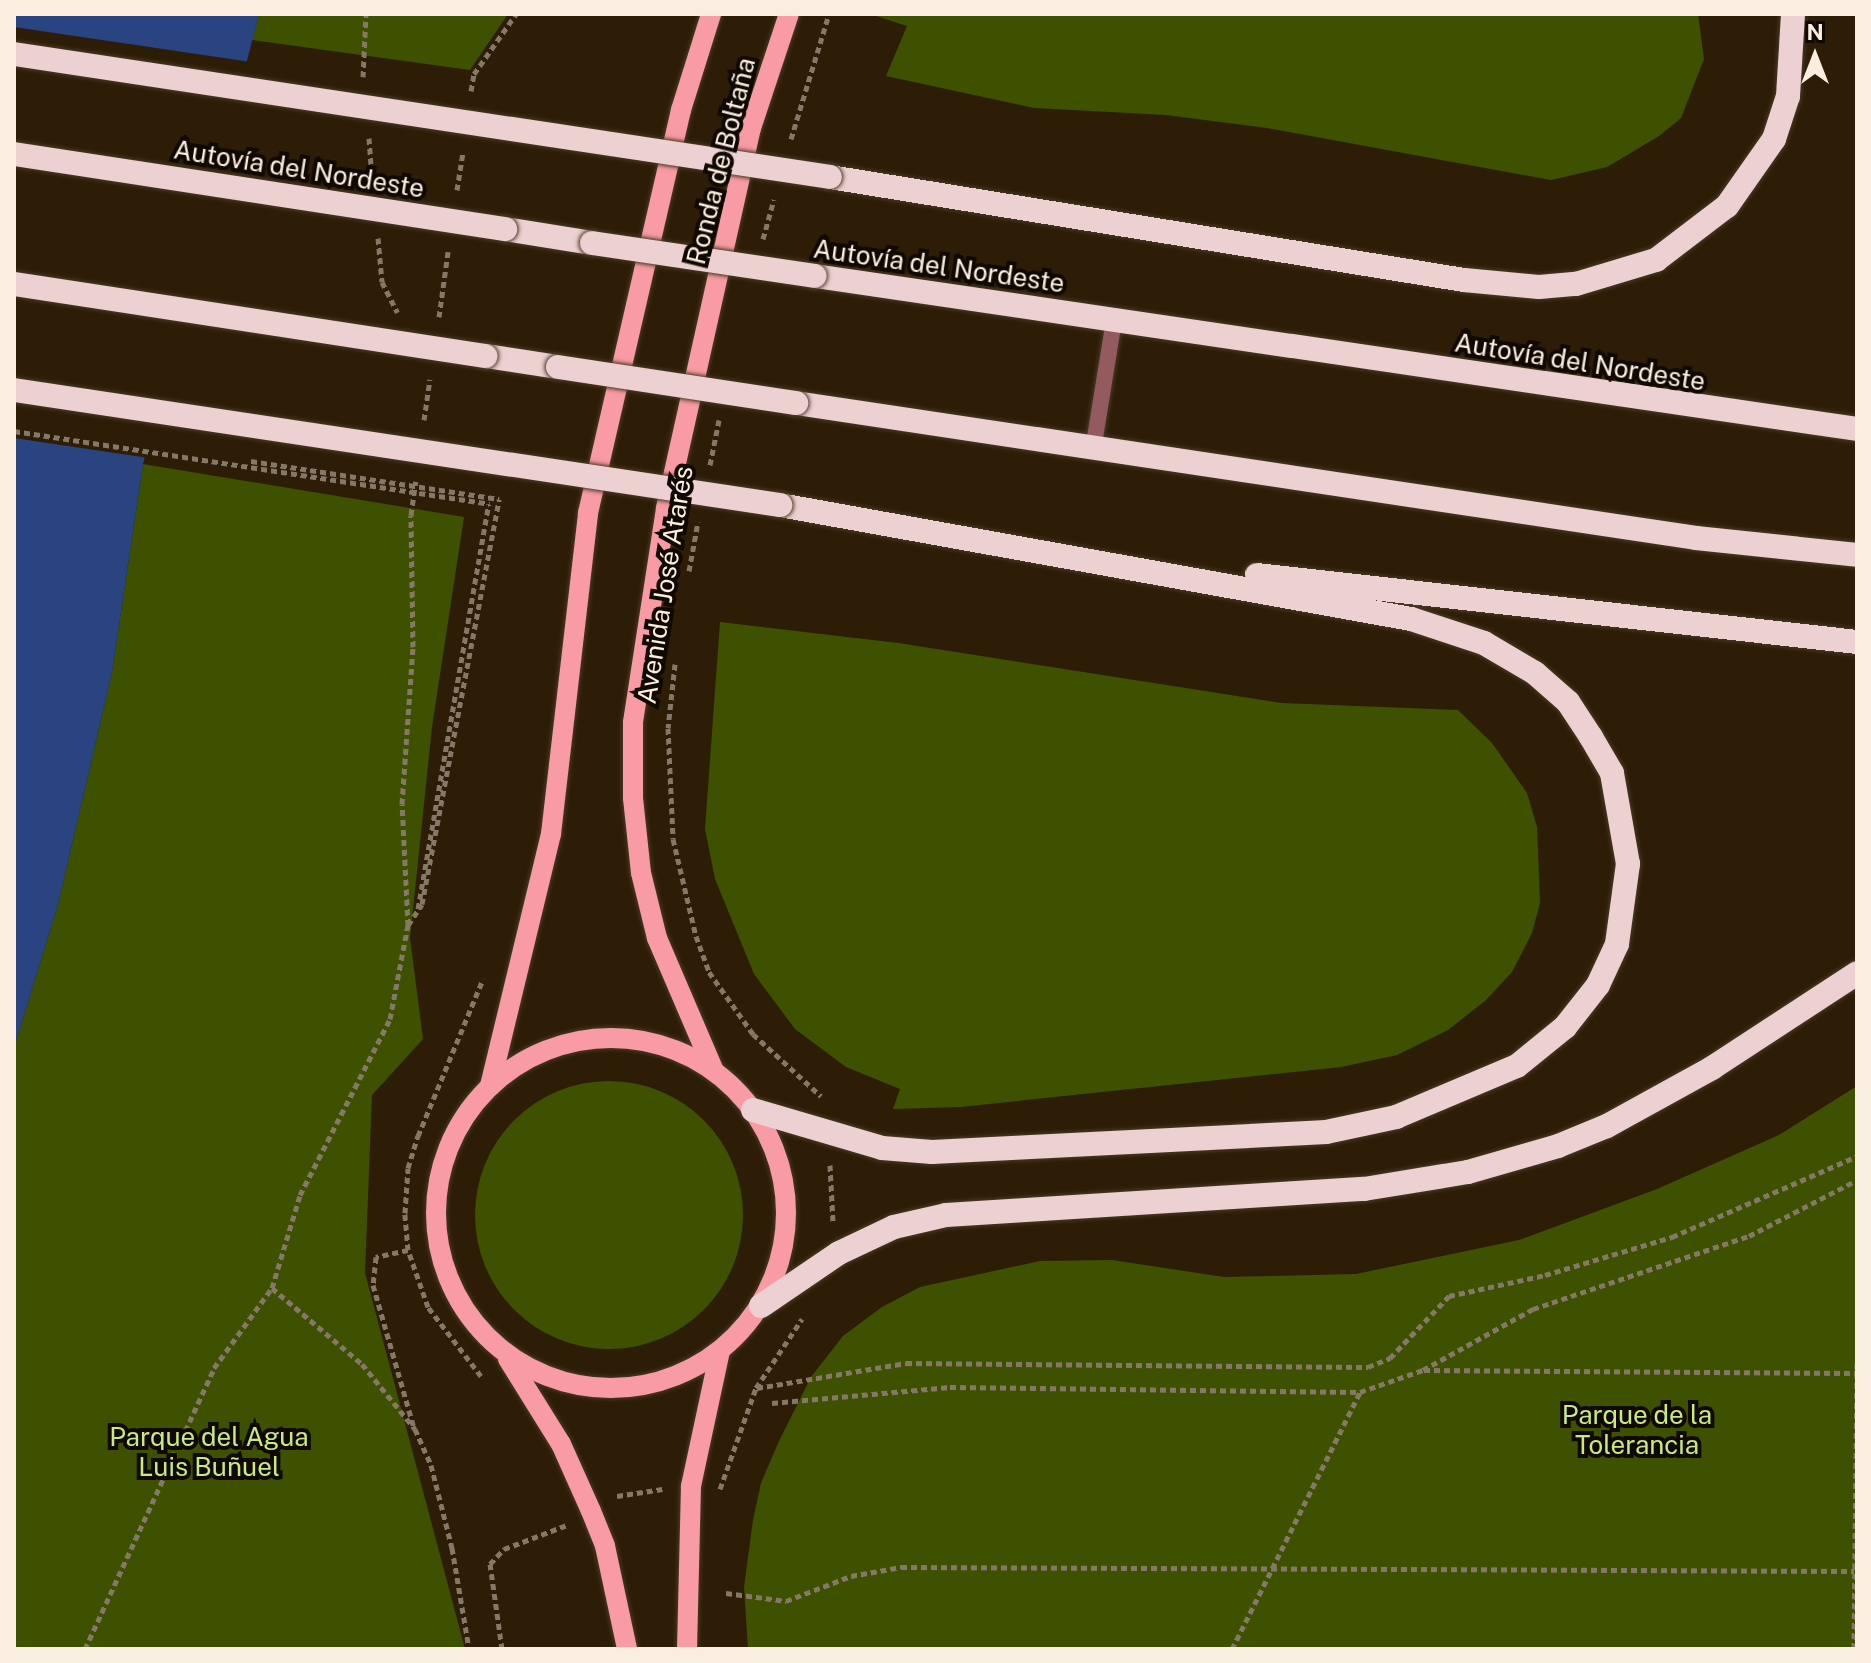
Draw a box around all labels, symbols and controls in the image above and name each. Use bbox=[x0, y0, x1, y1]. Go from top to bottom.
north arrow bbox=[1775, 16, 1855, 96]
text: N bbox=[1806, 19, 1824, 45]
street label: Ronda de Boltaña bbox=[680, 54, 762, 268]
street label: Autovía del Nordeste bbox=[171, 134, 427, 204]
street label: Autovía del Nordeste bbox=[811, 233, 1067, 299]
street label: Autovía del Nordeste bbox=[1452, 327, 1708, 397]
street label: Avenida José Atarés bbox=[631, 464, 699, 706]
park label: Parque de la Tolerancia bbox=[1562, 1399, 1712, 1460]
park label: Parque del Agua Luis Buñuel bbox=[109, 1421, 309, 1482]

